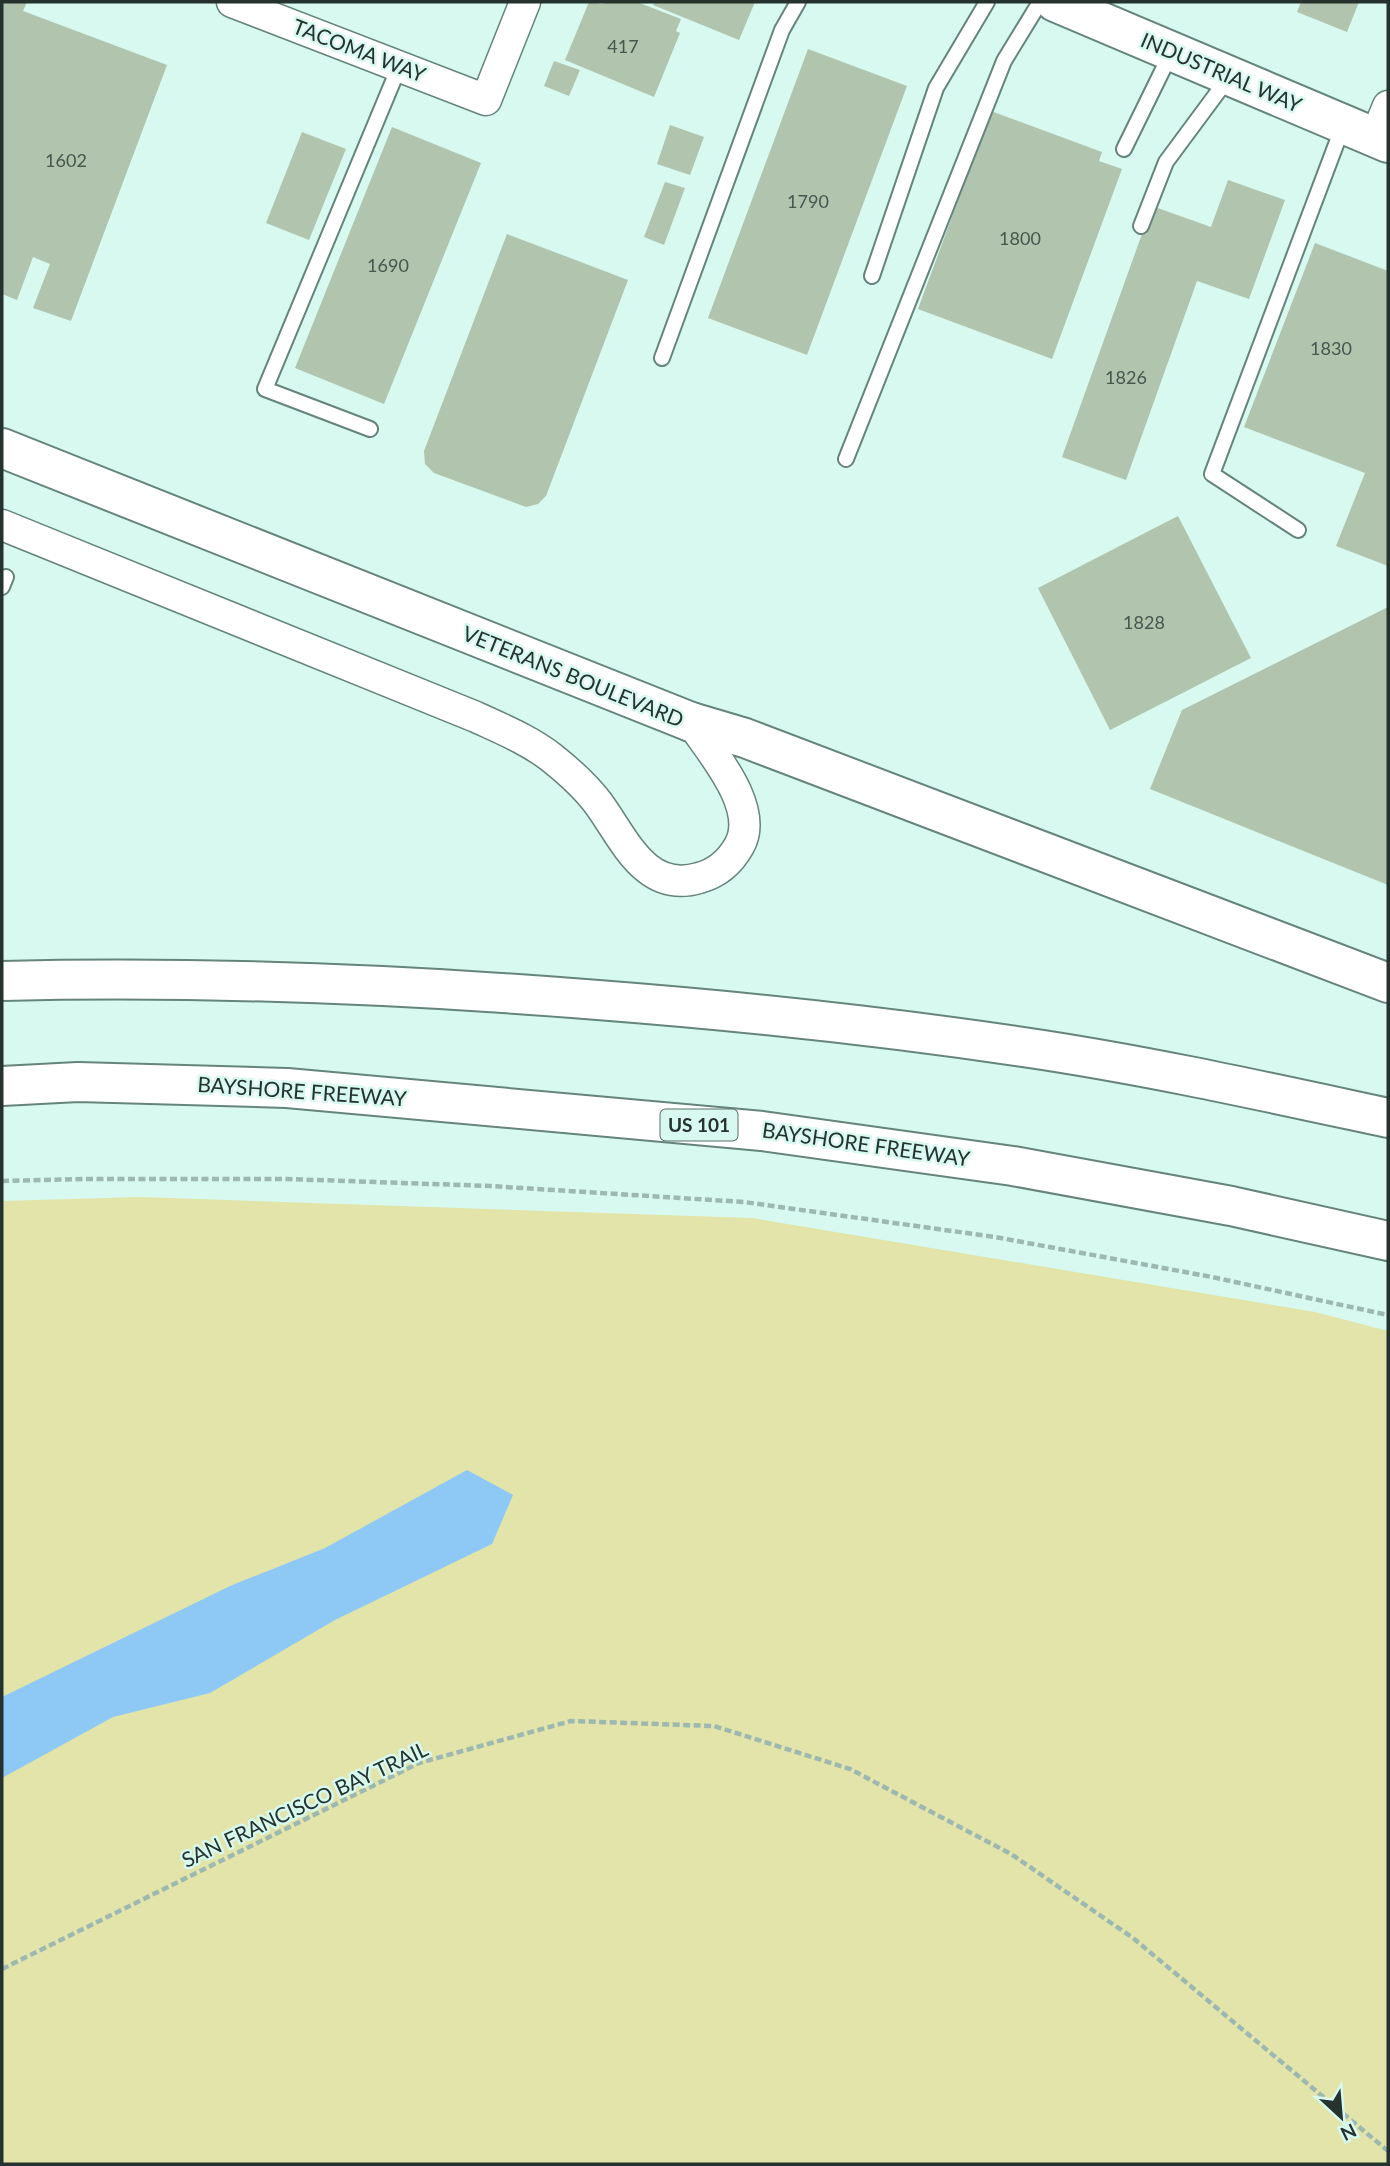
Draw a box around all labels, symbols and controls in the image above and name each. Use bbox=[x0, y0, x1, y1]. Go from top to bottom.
street label: TACOMA WAY bbox=[290, 13, 430, 87]
street label: INDUSTRIAL WAY bbox=[1137, 26, 1307, 117]
house number: 417 bbox=[607, 35, 639, 57]
house number: 1602 bbox=[45, 149, 87, 171]
house number: 1790 bbox=[787, 190, 829, 212]
house number: 1800 bbox=[999, 227, 1041, 249]
house number: 1690 bbox=[367, 254, 409, 276]
house number: 1830 bbox=[1310, 337, 1352, 359]
house number: 1826 bbox=[1105, 366, 1147, 388]
house number: 1828 bbox=[1123, 611, 1165, 633]
street label: VETERANS BOULEVARD bbox=[459, 620, 688, 731]
street label: BAYSHORE FREEWAY bbox=[197, 1071, 408, 1110]
road number: US 101 bbox=[660, 1110, 738, 1140]
street label: BAYSHORE FREEWAY bbox=[761, 1117, 973, 1171]
street label: SAN FRANCISCO BAY TRAIL bbox=[177, 1735, 432, 1872]
north arrow bbox=[1306, 2082, 1376, 2152]
text: N bbox=[1337, 2119, 1360, 2146]

